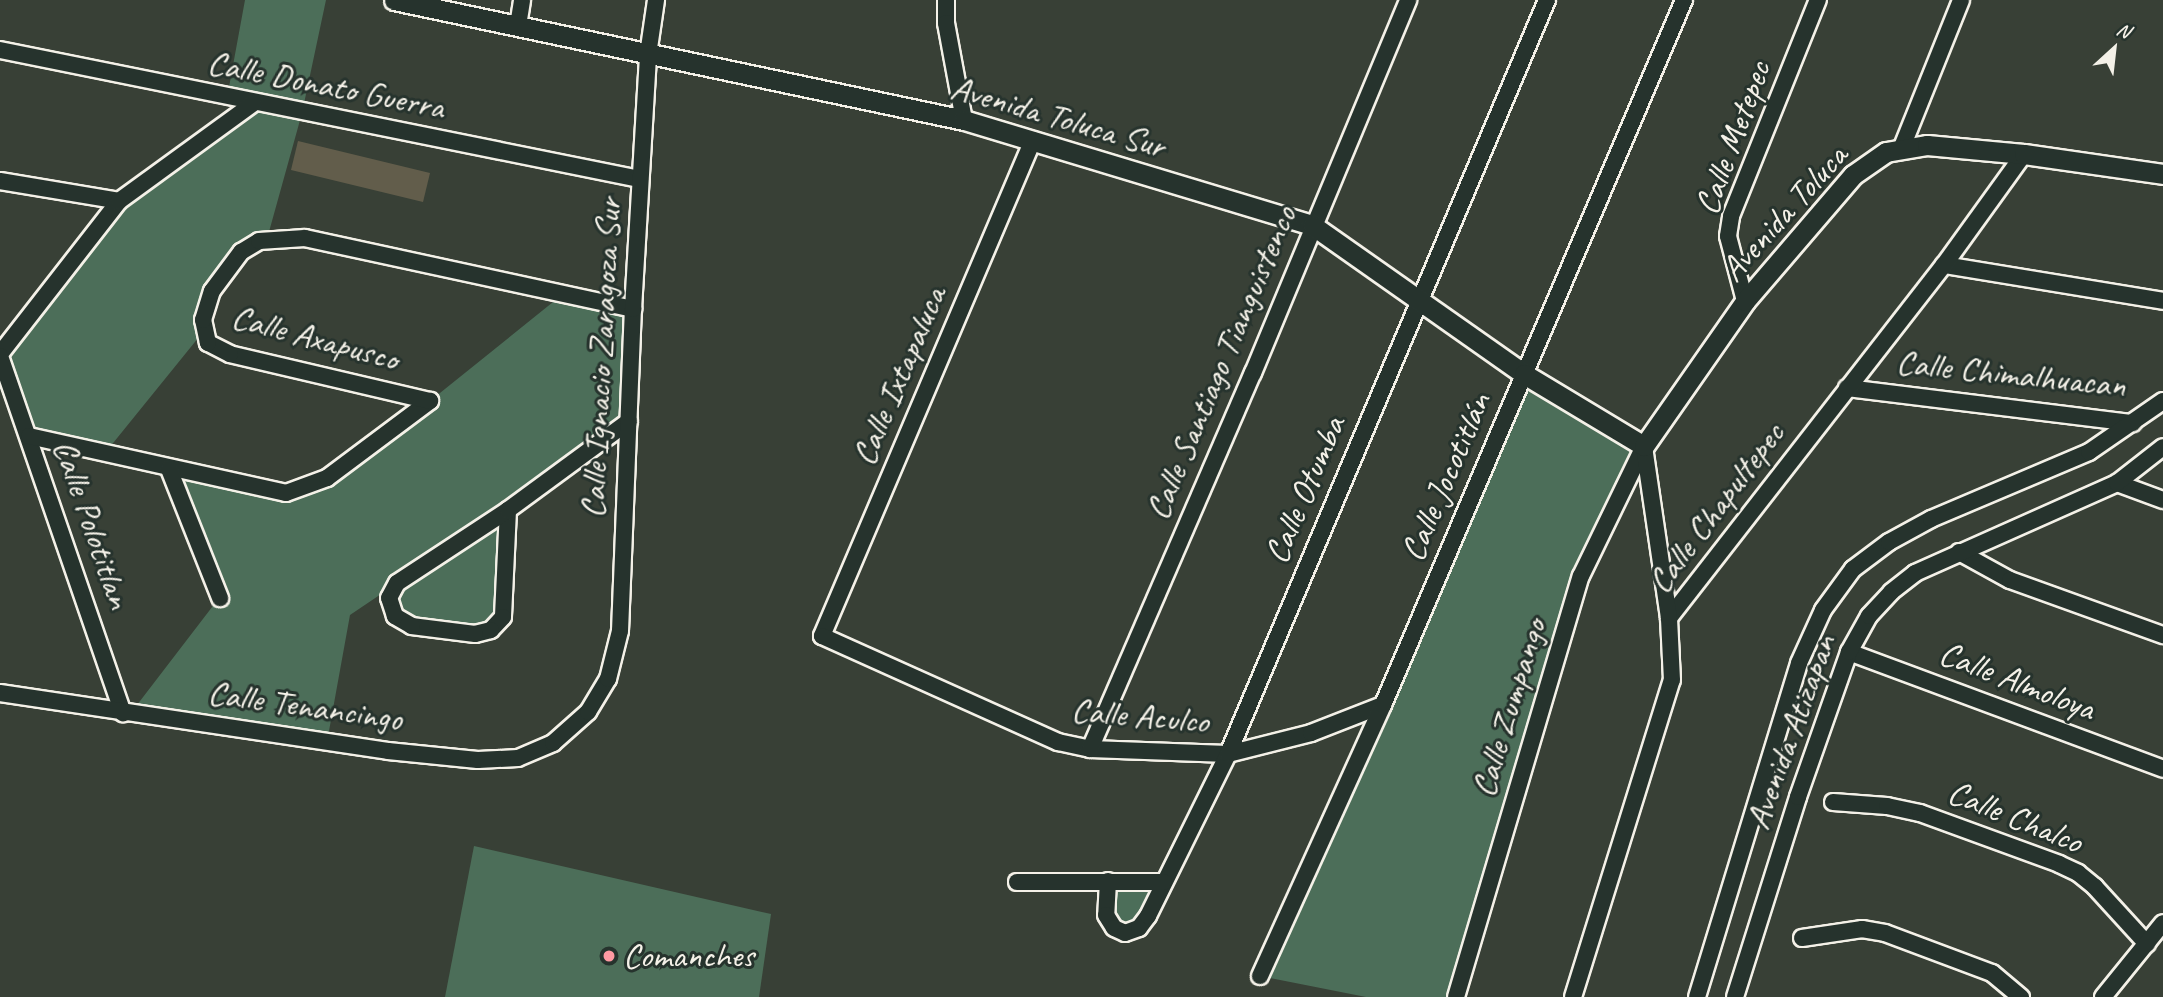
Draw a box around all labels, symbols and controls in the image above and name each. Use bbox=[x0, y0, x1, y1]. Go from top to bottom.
north arrow bbox=[2079, 14, 2149, 84]
text: N bbox=[2113, 17, 2134, 44]
street label: Calle Donato Guerra bbox=[204, 42, 448, 128]
street label: Calle Metepec bbox=[1686, 55, 1780, 221]
street label: Avenida Toluca Sur bbox=[946, 66, 1170, 168]
street label: Avenida Toluca bbox=[1712, 136, 1856, 290]
street label: Calle Ignacio Zaragoza Sur bbox=[572, 196, 630, 520]
street label: Calle Santiago Tianguistenco bbox=[1136, 200, 1306, 526]
street label: Calle Ixtapaluca bbox=[842, 280, 956, 472]
street label: Calle Axapusco bbox=[227, 296, 403, 380]
street label: Calle Chimalhuacan bbox=[1894, 341, 2128, 407]
street label: Calle Jocotitlán bbox=[1392, 387, 1500, 567]
street label: Calle Otumba bbox=[1255, 410, 1355, 570]
street label: Calle Chapultepec bbox=[1638, 414, 1794, 602]
street label: Calle Polotitlan bbox=[43, 434, 141, 614]
street label: Calle Zumpango bbox=[1462, 615, 1556, 801]
street label: Avenida Atizapan bbox=[1736, 629, 1846, 835]
street label: Calle Almoloya bbox=[1932, 632, 2102, 730]
street label: Calle Tenancingo bbox=[206, 672, 404, 740]
street label: Calle Aculco bbox=[1070, 689, 1210, 743]
street label: Calle Chalco bbox=[1941, 771, 2089, 863]
place label: Comanches bbox=[623, 935, 754, 977]
marker: Comanches bbox=[601, 948, 617, 964]

